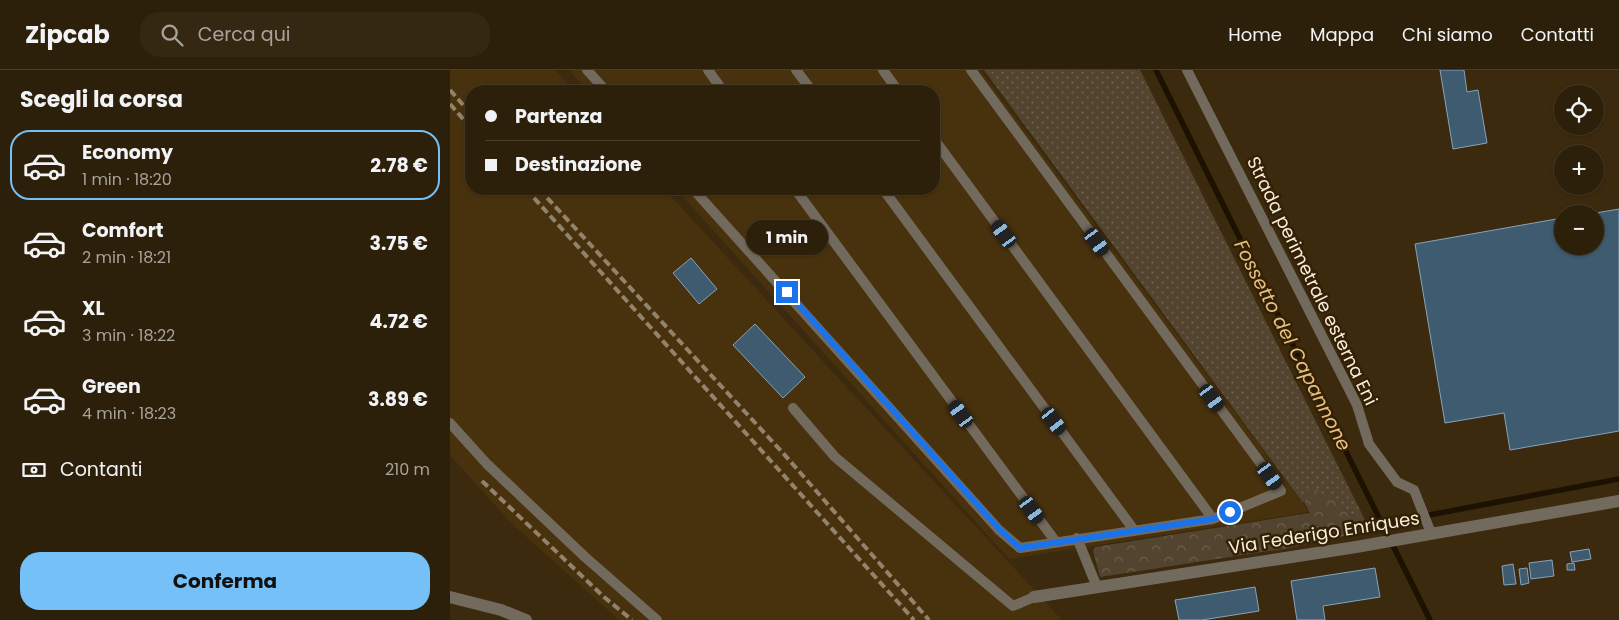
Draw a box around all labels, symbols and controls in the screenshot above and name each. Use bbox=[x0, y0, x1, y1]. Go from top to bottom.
search box bbox=[140, 12, 490, 57]
text: Zipcab bbox=[25, 18, 110, 51]
icon: search bbox=[158, 21, 186, 49]
text: Cerca qui bbox=[198, 21, 290, 48]
text: Home bbox=[1228, 22, 1282, 47]
text: Mappa bbox=[1310, 22, 1374, 47]
text: Chi siamo bbox=[1402, 22, 1493, 47]
text: Contatti bbox=[1521, 22, 1594, 47]
text: Scegli la corsa bbox=[20, 84, 183, 115]
map controls bbox=[1554, 85, 1604, 255]
button: locate bbox=[1554, 85, 1604, 135]
text: Partenza bbox=[515, 103, 602, 130]
text: Economy bbox=[82, 139, 173, 166]
icon: car bbox=[22, 143, 67, 188]
button: + bbox=[1554, 145, 1604, 195]
text: Destinazione bbox=[515, 151, 642, 178]
text: 2.78 € bbox=[370, 152, 428, 179]
street label: Strada perimetrale esterna Eni bbox=[1241, 152, 1384, 409]
text: 1 min · 18:20 bbox=[82, 168, 172, 191]
button: − bbox=[1554, 205, 1604, 255]
text: Comfort bbox=[82, 217, 164, 244]
car bbox=[989, 217, 1018, 251]
callout: 1 min bbox=[746, 220, 828, 254]
icon: car bbox=[22, 221, 67, 266]
car bbox=[1082, 225, 1111, 259]
text: 1 min bbox=[766, 226, 808, 249]
text: 3.75 € bbox=[369, 230, 428, 257]
water label: Fossetto del Capannone bbox=[1228, 235, 1358, 456]
text: 2 min · 18:21 bbox=[82, 246, 171, 269]
route end bbox=[776, 281, 798, 303]
text: XL bbox=[82, 295, 105, 322]
icon: car bbox=[22, 299, 67, 344]
text: 4.72 € bbox=[370, 308, 428, 335]
text: 3 min · 18:22 bbox=[82, 324, 175, 347]
text: Green bbox=[82, 373, 141, 400]
icon: car bbox=[22, 377, 67, 422]
car bbox=[1197, 381, 1226, 415]
text: 3.89 € bbox=[368, 386, 428, 413]
car bbox=[946, 397, 975, 431]
text: 4 min · 18:23 bbox=[82, 402, 176, 425]
car bbox=[1038, 405, 1069, 437]
icon: cash bbox=[20, 456, 48, 484]
text: Contanti bbox=[60, 456, 143, 483]
text: 210 m bbox=[385, 458, 430, 481]
car bbox=[1255, 459, 1284, 493]
car bbox=[1017, 493, 1046, 527]
route start bbox=[1219, 501, 1241, 523]
street label: Via Federigo Enriques bbox=[1227, 505, 1421, 560]
button: Conferma bbox=[20, 552, 430, 610]

